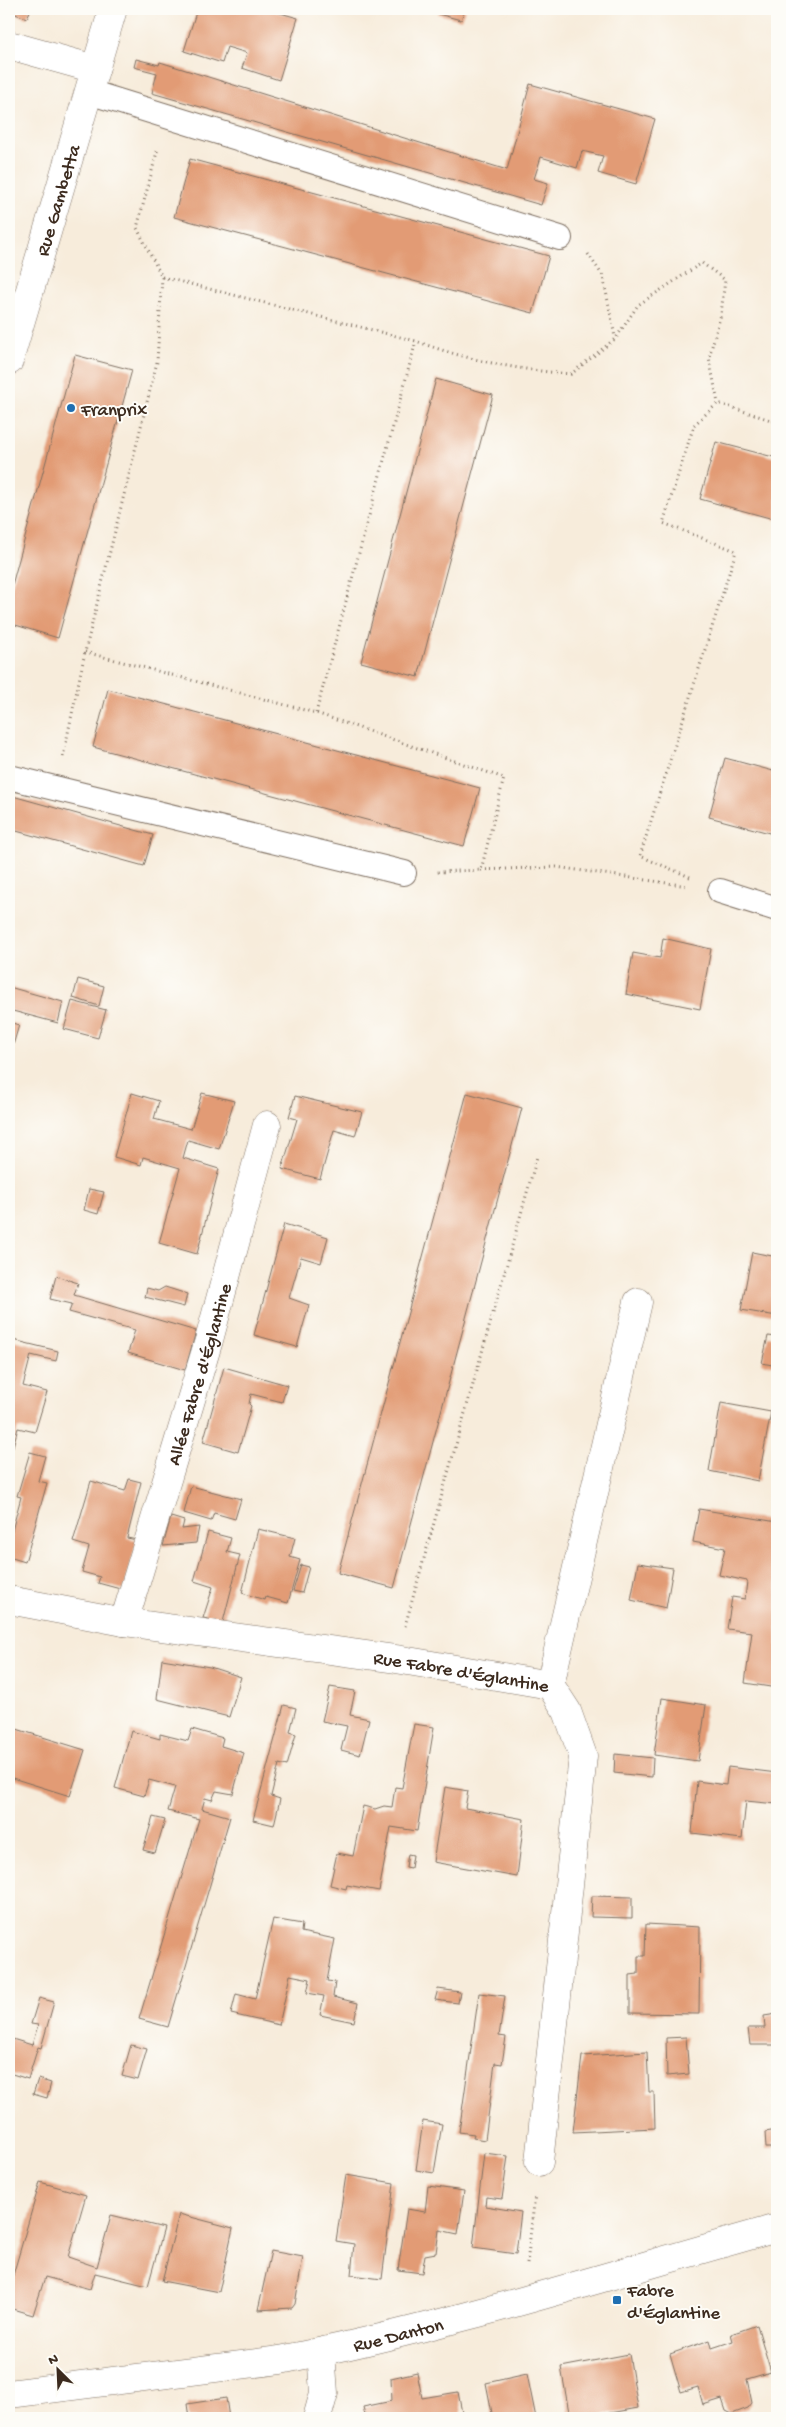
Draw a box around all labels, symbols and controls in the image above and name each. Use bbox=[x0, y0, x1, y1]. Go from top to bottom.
street label: Rue Gambetta bbox=[33, 141, 88, 259]
place label: Franprix bbox=[80, 400, 147, 423]
marker: Franprix bbox=[65, 402, 77, 414]
street label: Allée Fabre d'Églantine bbox=[164, 1281, 239, 1468]
street label: Rue Fabre d'Églantine bbox=[372, 1648, 551, 1700]
place label: Fabre d'Églantine bbox=[626, 2281, 720, 2326]
marker: Fabre d'Églantine bbox=[611, 2294, 623, 2306]
street label: Rue Danton bbox=[351, 2315, 446, 2359]
north arrow bbox=[32, 2344, 82, 2394]
text: N bbox=[46, 2351, 61, 2370]

